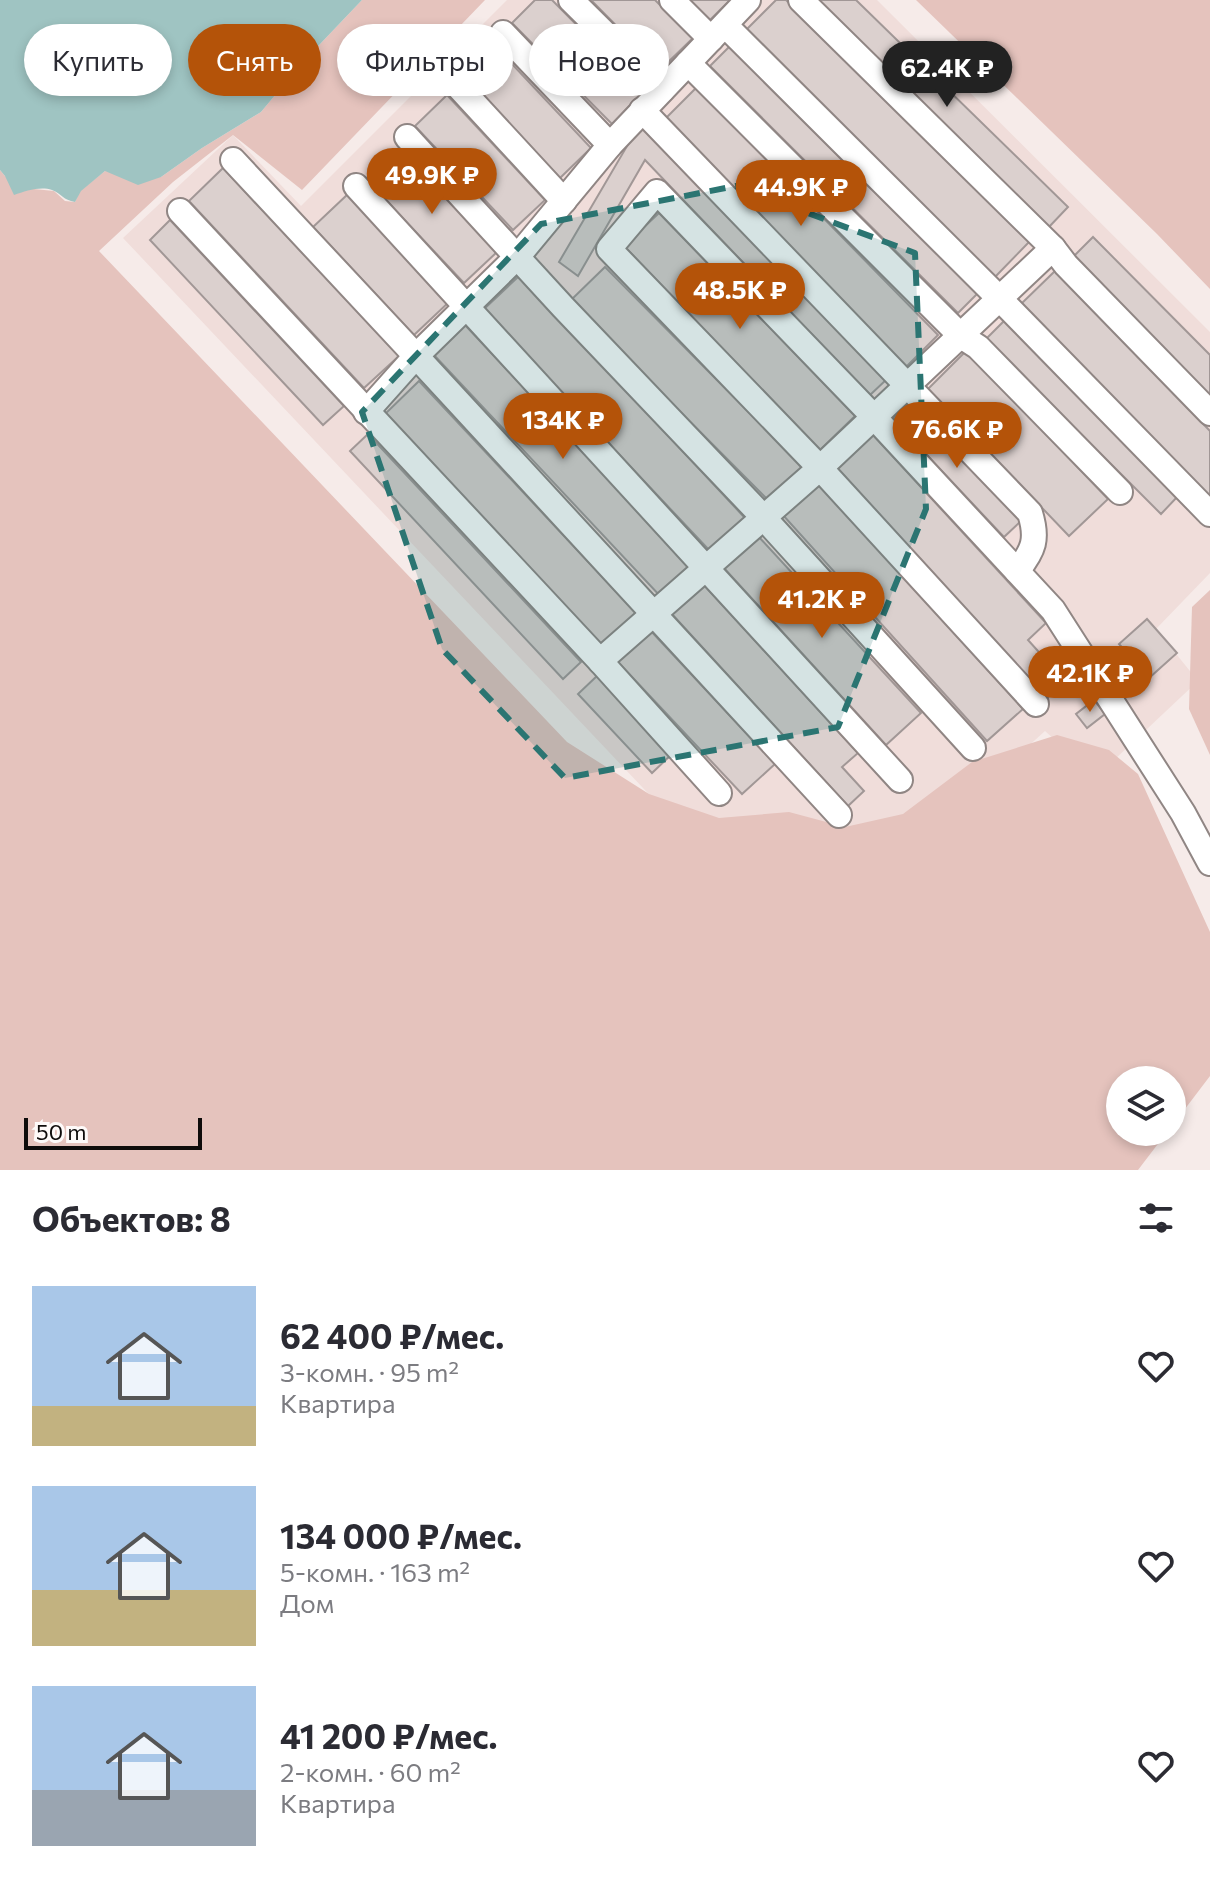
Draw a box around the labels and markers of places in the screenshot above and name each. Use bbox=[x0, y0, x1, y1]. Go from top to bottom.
pin: 62.4K ₽ bbox=[873, 41, 1021, 109]
pin: 49.9K ₽ bbox=[358, 148, 506, 216]
pin: 44.9K ₽ bbox=[727, 160, 875, 228]
pin: 48.5K ₽ bbox=[666, 263, 814, 331]
pin: 134K ₽ bbox=[498, 393, 628, 461]
pin: 76.6K ₽ bbox=[883, 402, 1031, 470]
pin: 41.2K ₽ bbox=[748, 572, 896, 640]
pin: 42.1K ₽ bbox=[1016, 646, 1164, 714]

